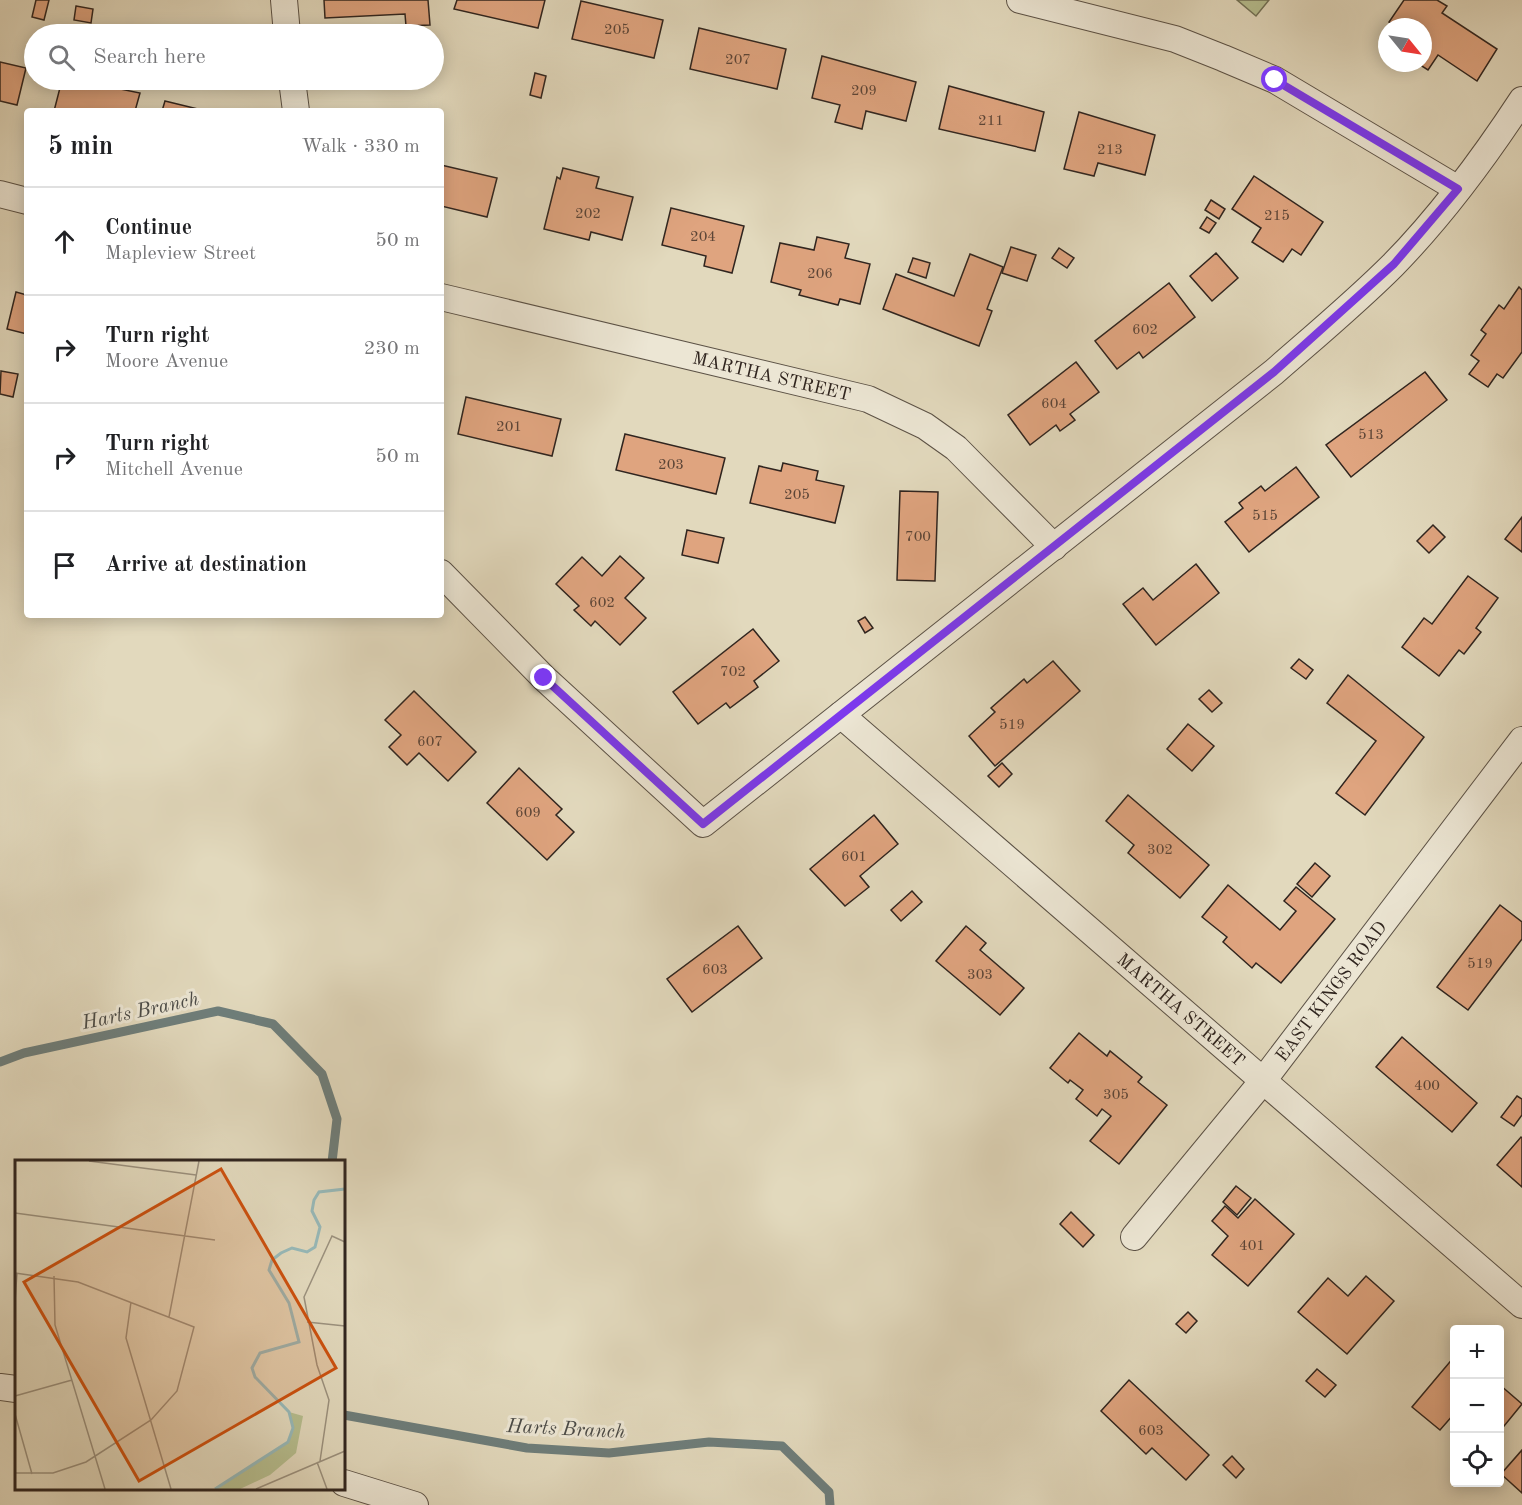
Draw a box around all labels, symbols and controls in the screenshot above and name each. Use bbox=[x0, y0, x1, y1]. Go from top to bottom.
north arrow bbox=[1378, 18, 1432, 72]
house number: 205 bbox=[604, 23, 630, 38]
search box bbox=[24, 24, 444, 90]
icon: search bbox=[45, 41, 78, 74]
text: Search here bbox=[93, 46, 206, 68]
house number: 207 bbox=[725, 53, 751, 68]
route start bbox=[1261, 66, 1287, 92]
house number: 209 bbox=[851, 84, 877, 99]
house number: 211 bbox=[978, 114, 1004, 129]
text: 5 min bbox=[48, 134, 113, 160]
text: Walk · 330 m bbox=[301, 137, 420, 157]
house number: 213 bbox=[1097, 143, 1123, 158]
house number: 202 bbox=[575, 207, 601, 222]
house number: 215 bbox=[1264, 209, 1290, 224]
text: Continue bbox=[105, 217, 192, 239]
icon: ahead bbox=[48, 225, 81, 258]
house number: 204 bbox=[690, 230, 716, 245]
text: 50 m bbox=[375, 231, 420, 251]
text: Mapleview Street bbox=[105, 244, 256, 264]
house number: 206 bbox=[807, 267, 833, 282]
house number: 602 bbox=[1132, 323, 1158, 338]
text: Turn right bbox=[105, 325, 209, 347]
icon: right bbox=[48, 333, 81, 366]
text: 230 m bbox=[364, 339, 420, 359]
street label: MARTHA STREET bbox=[690, 349, 852, 405]
text: Moore Avenue bbox=[105, 352, 228, 372]
house number: 604 bbox=[1041, 397, 1067, 412]
house number: 201 bbox=[496, 420, 522, 435]
house number: 513 bbox=[1358, 428, 1384, 443]
text: Turn right bbox=[105, 433, 209, 455]
icon: right bbox=[48, 441, 81, 474]
text: 50 m bbox=[375, 447, 420, 467]
house number: 203 bbox=[658, 458, 684, 473]
text: Mitchell Avenue bbox=[105, 460, 243, 480]
house number: 205 bbox=[784, 488, 810, 503]
house number: 515 bbox=[1252, 509, 1278, 524]
house number: 700 bbox=[905, 530, 931, 545]
icon: arrive bbox=[48, 549, 81, 582]
text: Arrive at destination bbox=[105, 554, 307, 576]
house number: 602 bbox=[589, 596, 615, 611]
route end bbox=[530, 664, 556, 690]
house number: 702 bbox=[720, 665, 746, 680]
house number: 519 bbox=[999, 718, 1025, 733]
house number: 607 bbox=[417, 735, 443, 750]
house number: 609 bbox=[515, 806, 541, 821]
house number: 302 bbox=[1147, 843, 1173, 858]
house number: 601 bbox=[841, 850, 867, 865]
street label: EAST KINGS ROAD bbox=[1273, 918, 1391, 1065]
street label: MARTHA STREET bbox=[1113, 950, 1248, 1070]
house number: 519 bbox=[1467, 957, 1493, 972]
house number: 603 bbox=[702, 963, 728, 978]
house number: 303 bbox=[967, 968, 993, 983]
water label: Harts Branch bbox=[79, 990, 201, 1034]
house number: 400 bbox=[1414, 1079, 1440, 1094]
house number: 305 bbox=[1103, 1088, 1129, 1103]
inset map bbox=[15, 1160, 345, 1490]
house number: 401 bbox=[1239, 1239, 1265, 1254]
map controls bbox=[1450, 1325, 1504, 1487]
button: + bbox=[1450, 1325, 1504, 1379]
button: − bbox=[1450, 1379, 1504, 1433]
water label: Harts Branch bbox=[505, 1417, 626, 1443]
house number: 603 bbox=[1138, 1424, 1164, 1439]
button: locate bbox=[1450, 1433, 1504, 1487]

